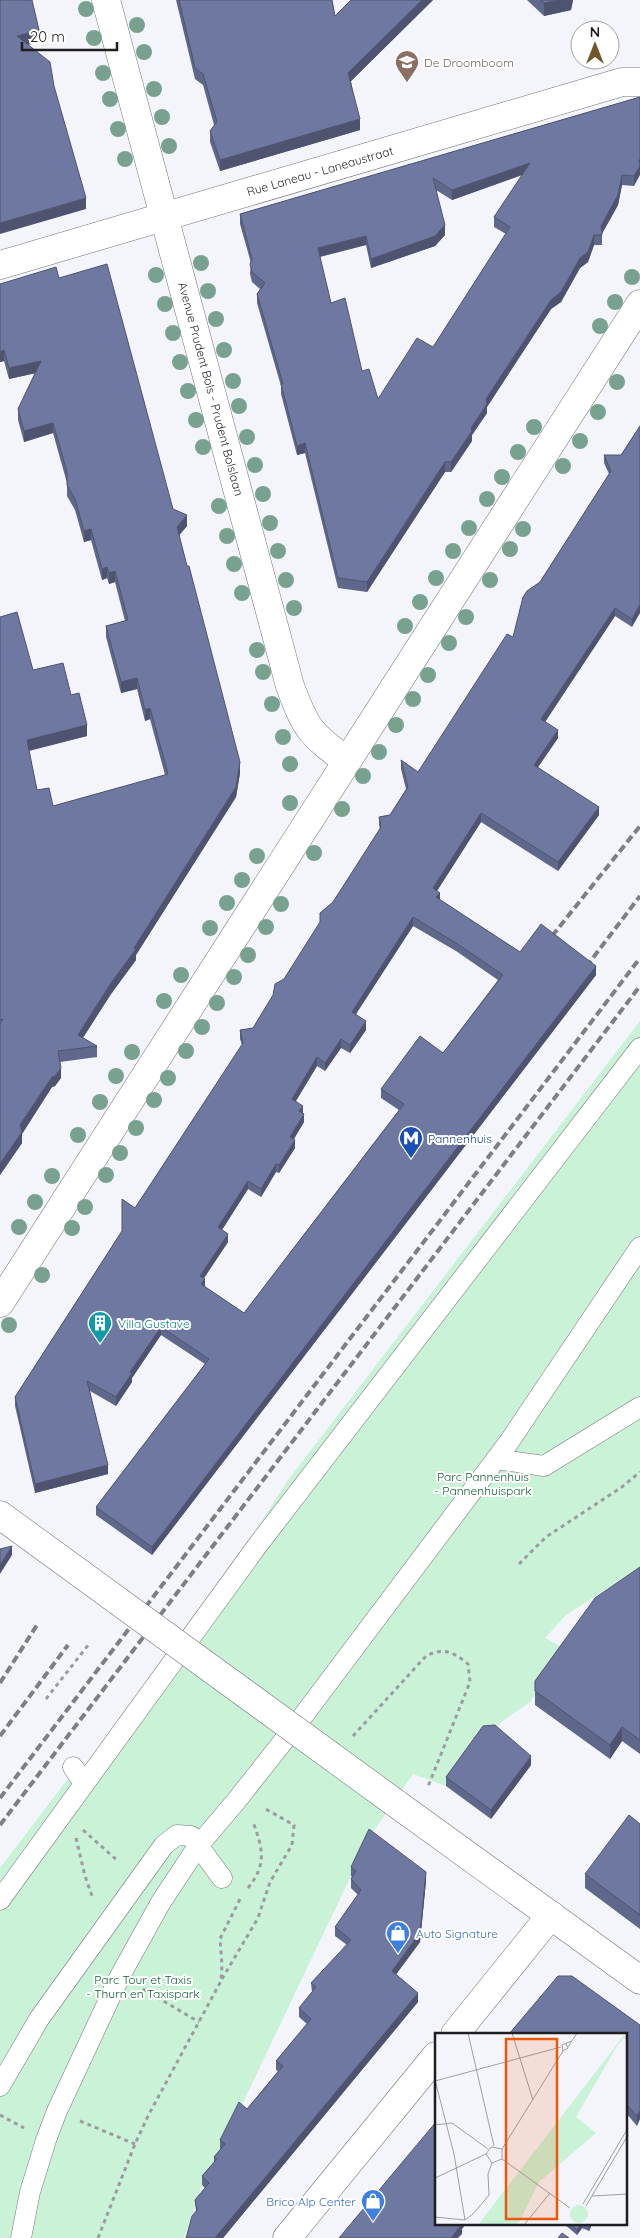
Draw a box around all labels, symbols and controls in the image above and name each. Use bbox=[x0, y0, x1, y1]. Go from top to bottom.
scale bar bbox=[22, 20, 118, 52]
north arrow bbox=[570, 20, 620, 70]
text: N bbox=[590, 23, 600, 41]
text: 20 m bbox=[30, 27, 65, 46]
school or university icon: De Droomboom bbox=[394, 49, 420, 83]
place label: De Droomboom bbox=[424, 55, 514, 70]
street label: Rue Laneau - Laneaustraat bbox=[245, 143, 395, 199]
street label: Avenue Prudent Bols - Prudent Bolslaan bbox=[175, 280, 247, 498]
metro station icon: Pannenhuis bbox=[398, 1125, 424, 1159]
place label: Pannenhuis bbox=[428, 1131, 492, 1146]
building icon: Villa Gustave bbox=[87, 1310, 113, 1344]
place label: Villa Gustave bbox=[118, 1316, 190, 1331]
park label: Parc Pannenhuis - Pannenhuispark bbox=[434, 1469, 532, 1498]
shop icon: Auto Signature bbox=[385, 1920, 411, 1954]
place label: Auto Signature bbox=[416, 1926, 498, 1941]
park label: Parc Tour et Taxis - Thurn en Taxispark bbox=[86, 1972, 200, 2001]
inset map bbox=[435, 2033, 628, 2226]
shop icon: Brico Alp Center bbox=[360, 2188, 386, 2222]
place label: Brico Alp Center bbox=[266, 2194, 356, 2209]

